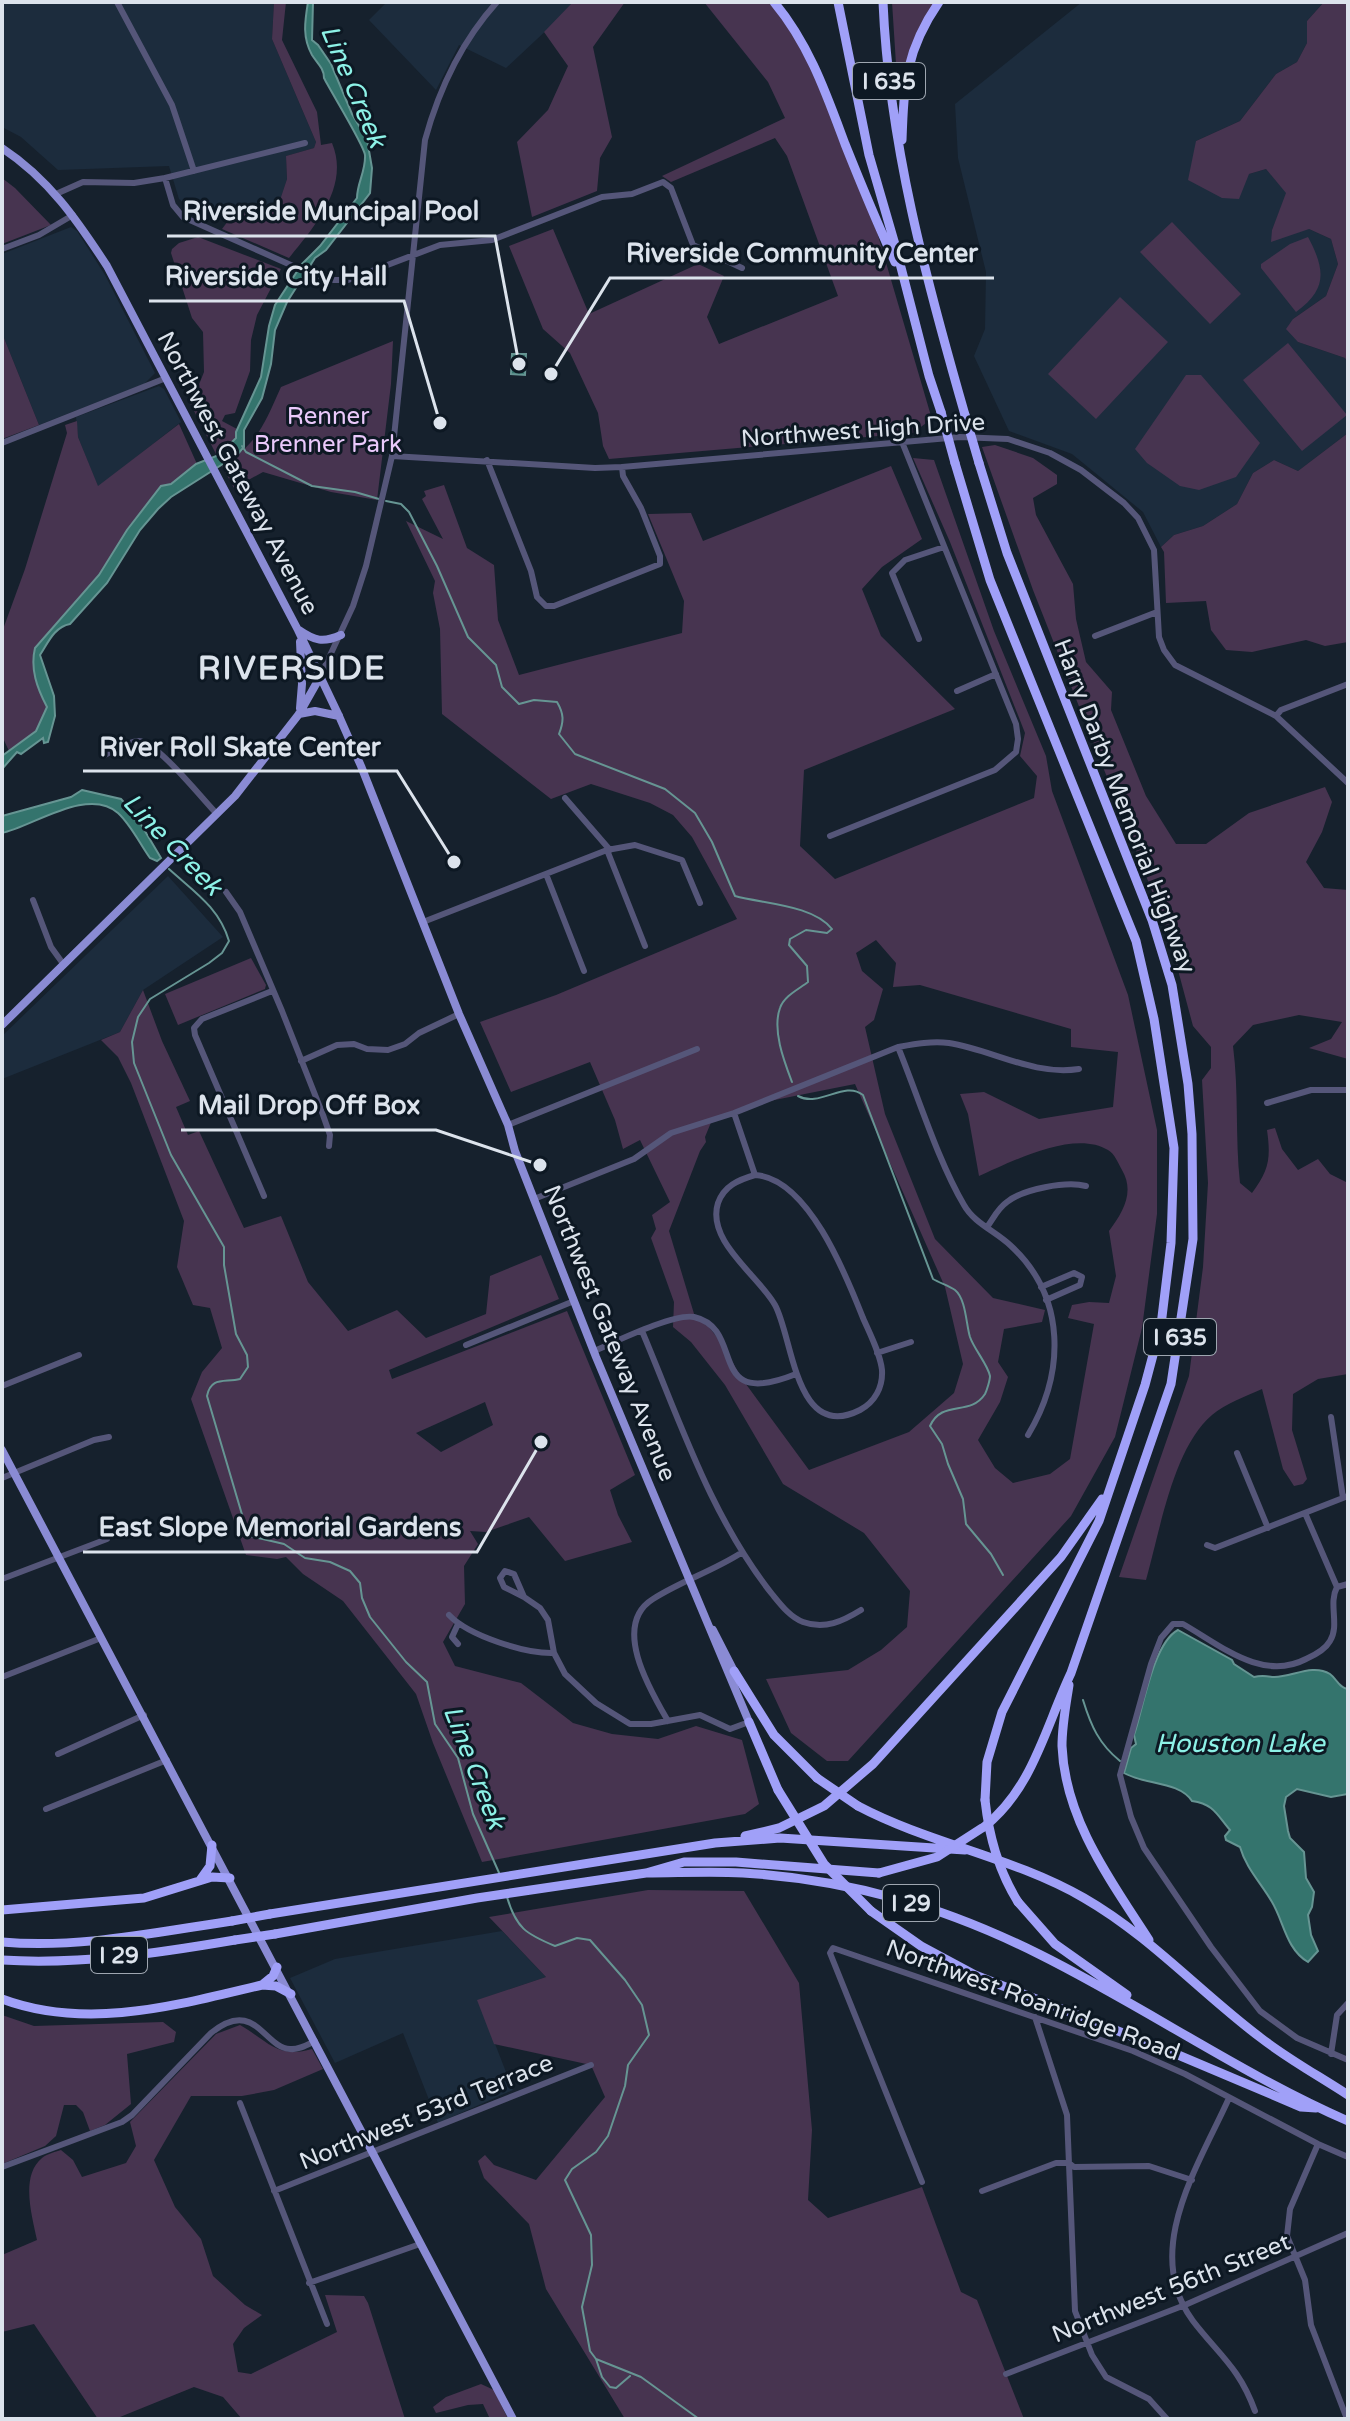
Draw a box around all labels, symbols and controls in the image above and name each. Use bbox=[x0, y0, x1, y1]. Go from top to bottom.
water label: Line Creek bbox=[314, 20, 394, 154]
road number: I 635 bbox=[853, 63, 925, 99]
callout: Riverside Muncipal Pool bbox=[167, 186, 495, 236]
text: Riverside Muncipal Pool bbox=[183, 196, 479, 227]
callout: Riverside Community Center bbox=[610, 228, 994, 278]
text: Riverside Community Center bbox=[626, 238, 979, 269]
callout: Riverside City Hall bbox=[149, 251, 404, 301]
text: Riverside City Hall bbox=[165, 261, 387, 292]
street label: Northwest Gateway Avenue bbox=[150, 327, 325, 620]
park label: Renner Brenner Park bbox=[254, 402, 402, 459]
street label: Northwest High Drive bbox=[740, 408, 986, 453]
street label: Harry Darby Memorial Highway bbox=[1047, 635, 1202, 978]
district label: RIVERSIDE bbox=[198, 650, 386, 688]
callout: River Roll Skate Center bbox=[83, 721, 397, 771]
text: River Roll Skate Center bbox=[99, 732, 382, 763]
water label: Line Creek bbox=[116, 787, 230, 903]
callout: Mail Drop Off Box bbox=[181, 1080, 436, 1130]
text: Mail Drop Off Box bbox=[198, 1090, 420, 1121]
street label: Northwest Gateway Avenue bbox=[537, 1181, 682, 1485]
road number: I 635 bbox=[1144, 1319, 1216, 1355]
callout: East Slope Memorial Gardens bbox=[83, 1502, 477, 1552]
text: East Slope Memorial Gardens bbox=[99, 1512, 461, 1543]
water label: Line Creek bbox=[437, 1701, 513, 1835]
water label: Houston Lake bbox=[1155, 1728, 1326, 1759]
road number: I 29 bbox=[883, 1885, 939, 1921]
street label: Northwest Roanridge Road bbox=[882, 1934, 1184, 2067]
road number: I 29 bbox=[91, 1937, 147, 1973]
street label: Northwest 53rd Terrace bbox=[295, 2048, 557, 2177]
street label: Northwest 56th Street bbox=[1048, 2227, 1295, 2350]

